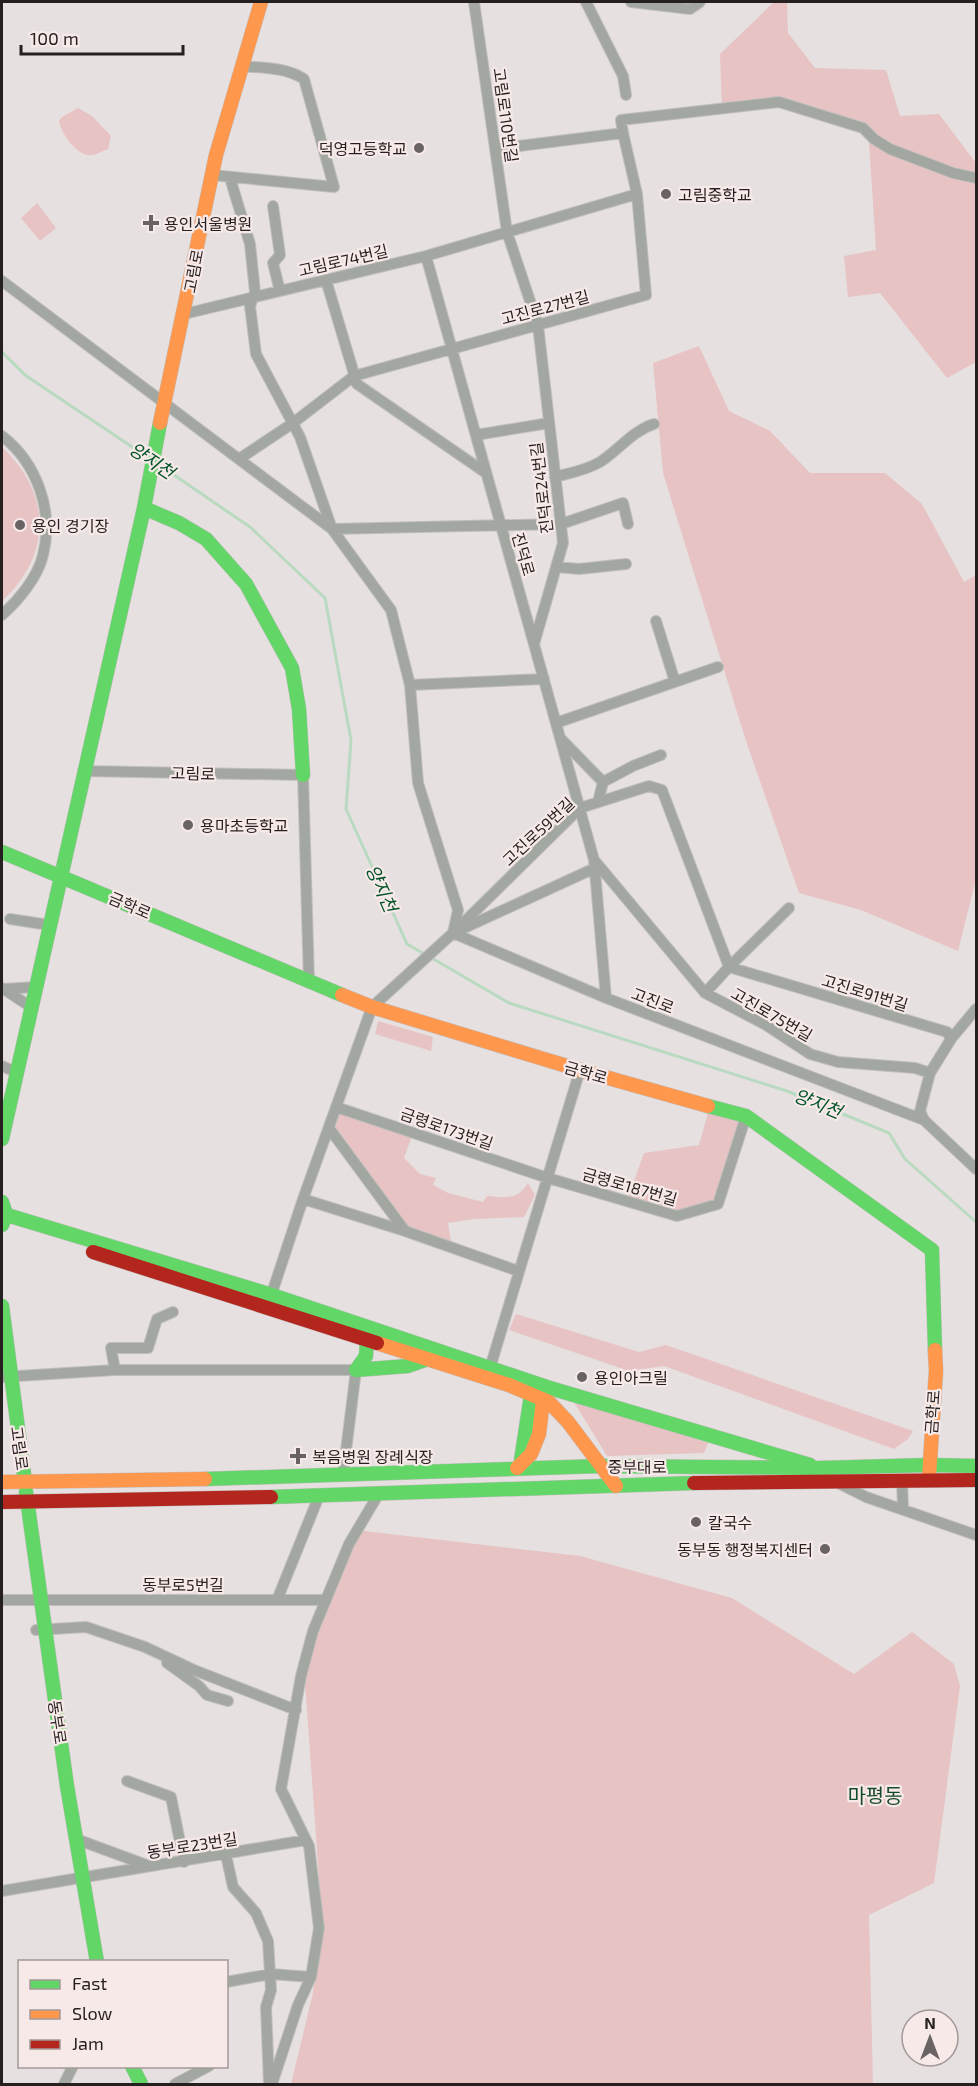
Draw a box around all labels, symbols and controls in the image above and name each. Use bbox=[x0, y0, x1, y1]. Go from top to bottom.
scale bar bbox=[21, 18, 183, 56]
text: 100 m bbox=[30, 27, 79, 49]
street label: 고림로110번길 bbox=[490, 66, 522, 164]
place label: 덕영고등학교 bbox=[319, 139, 407, 158]
marker: 덕영고등학교 bbox=[412, 141, 426, 155]
place label: 고림중학교 bbox=[678, 185, 752, 204]
marker: 고림중학교 bbox=[659, 187, 673, 201]
marker: 용인서울병원 bbox=[142, 214, 160, 232]
place label: 용인서울병원 bbox=[164, 214, 252, 233]
street label: 고림로74번길 bbox=[296, 240, 390, 280]
street label: 고림로 bbox=[179, 247, 207, 294]
street label: 고진로27번길 bbox=[499, 286, 591, 328]
water label: 양지천 bbox=[125, 437, 181, 484]
street label: 진덕로24번길 bbox=[526, 441, 556, 535]
place label: 용인 경기장 bbox=[32, 516, 109, 535]
marker: 용인 경기장 bbox=[13, 518, 27, 532]
street label: 진덕로 bbox=[509, 530, 539, 578]
street label: 고림로 bbox=[171, 763, 216, 783]
street label: 고진로59번길 bbox=[498, 793, 578, 869]
place label: 용마초등학교 bbox=[200, 816, 288, 835]
marker: 용마초등학교 bbox=[181, 818, 195, 832]
water label: 양지천 bbox=[362, 861, 403, 917]
street label: 금학로 bbox=[106, 888, 154, 922]
street label: 고진로91번길 bbox=[820, 970, 910, 1014]
street label: 고진로 bbox=[629, 983, 677, 1017]
street label: 고진로75번길 bbox=[728, 983, 816, 1045]
street label: 금학로 bbox=[562, 1057, 610, 1087]
water label: 양지천 bbox=[791, 1083, 847, 1123]
street label: 금령로173번길 bbox=[398, 1103, 496, 1153]
street label: 금령로187번길 bbox=[580, 1163, 680, 1209]
place label: 용인아크릴 bbox=[594, 1368, 668, 1387]
marker: 용인아크릴 bbox=[575, 1370, 589, 1384]
street label: 금학로 bbox=[921, 1389, 943, 1435]
street label: 고림로 bbox=[8, 1425, 33, 1471]
marker: 복음병원 장례식장 bbox=[289, 1447, 307, 1465]
place label: 복음병원 장례식장 bbox=[312, 1447, 434, 1466]
street label: 중부대로 bbox=[608, 1457, 667, 1476]
place label: 칼국수 bbox=[708, 1513, 752, 1532]
marker: 칼국수 bbox=[689, 1515, 703, 1529]
place label: 동부동 행정복지센터 bbox=[677, 1540, 813, 1559]
marker: 동부동 행정복지센터 bbox=[818, 1542, 832, 1556]
street label: 동부로5번길 bbox=[142, 1575, 224, 1594]
street label: 동부로 bbox=[45, 1699, 71, 1746]
district label: 마평동 bbox=[847, 1783, 903, 1807]
street label: 동부로23번길 bbox=[145, 1828, 239, 1862]
legend bbox=[18, 1960, 228, 2068]
text: Fast bbox=[72, 1972, 107, 1994]
text: Slow bbox=[72, 2002, 113, 2024]
north arrow bbox=[900, 2008, 960, 2068]
text: N bbox=[924, 2013, 936, 2032]
text: Jam bbox=[72, 2032, 104, 2054]

